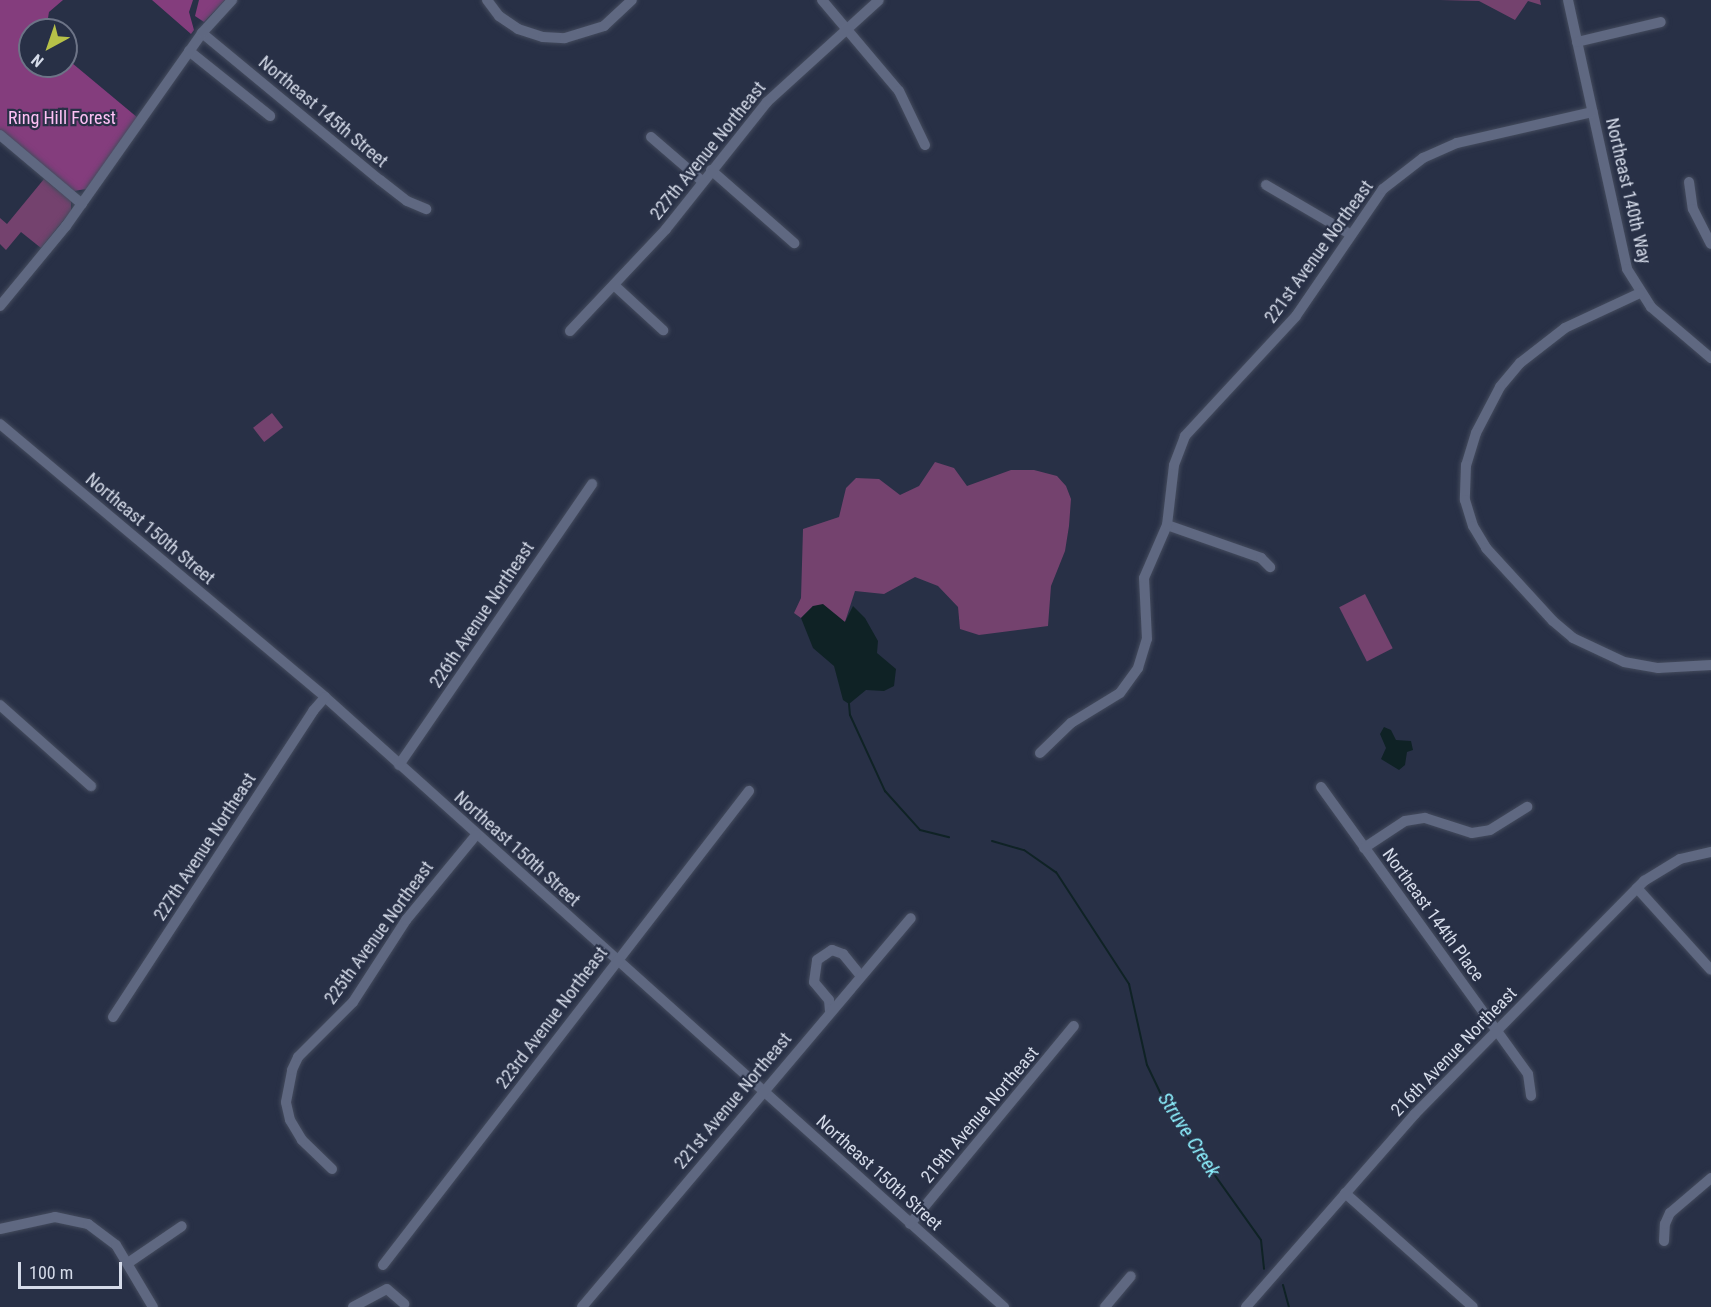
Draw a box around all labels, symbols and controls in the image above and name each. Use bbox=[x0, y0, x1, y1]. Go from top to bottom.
north arrow bbox=[18, 18, 78, 78]
text: N bbox=[28, 50, 47, 71]
street label: Northeast 145th Street bbox=[254, 52, 392, 172]
street label: 227th Avenue Northeast bbox=[646, 78, 770, 224]
park label: Ring Hill Forest bbox=[8, 107, 116, 129]
street label: Northeast 140th Way bbox=[1601, 116, 1655, 266]
street label: 221st Avenue Northeast bbox=[1260, 176, 1378, 328]
street label: Northeast 150th Street bbox=[81, 469, 219, 589]
street label: 226th Avenue Northeast bbox=[425, 538, 539, 692]
street label: 227th Avenue Northeast bbox=[149, 769, 261, 925]
street label: Northeast 150th Street bbox=[450, 787, 584, 911]
street label: Northeast 144th Place bbox=[1377, 844, 1489, 986]
street label: 225th Avenue Northeast bbox=[320, 857, 438, 1009]
street label: 223rd Avenue Northeast bbox=[492, 943, 612, 1093]
street label: 216th Avenue Northeast bbox=[1387, 983, 1521, 1121]
street label: 221st Avenue Northeast bbox=[670, 1029, 796, 1173]
street label: 219th Avenue Northeast bbox=[917, 1042, 1043, 1188]
water label: Struve Creek bbox=[1153, 1088, 1225, 1182]
street label: Northeast 150th Street bbox=[812, 1111, 946, 1235]
scale bar bbox=[21, 1250, 124, 1288]
text: 100 m bbox=[29, 1262, 73, 1283]

